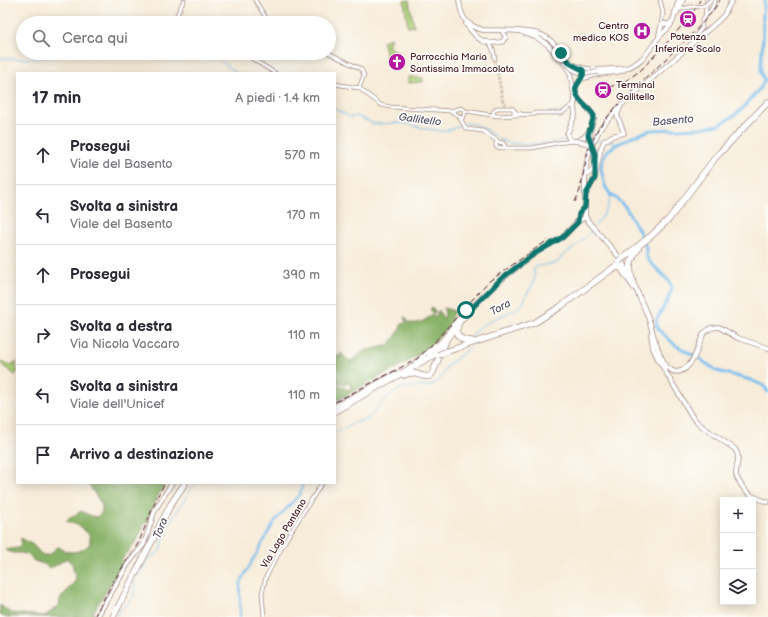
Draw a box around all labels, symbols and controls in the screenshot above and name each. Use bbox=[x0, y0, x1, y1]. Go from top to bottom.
station icon: Potenza Inferiore Scalo bbox=[678, 9, 698, 29]
search box bbox=[16, 16, 336, 60]
place label: Centro medico KOS bbox=[573, 20, 629, 44]
hospital icon: Centro medico KOS bbox=[632, 21, 652, 41]
icon: search bbox=[30, 27, 52, 49]
text: Cerca qui bbox=[62, 29, 128, 48]
place label: Potenza Inferiore Scalo bbox=[655, 31, 721, 55]
route end bbox=[552, 44, 570, 62]
place label: Parrocchia Maria Santissima Immacolata bbox=[410, 51, 515, 75]
church icon: Parrocchia Maria Santissima Immacolata bbox=[387, 52, 407, 72]
place label: Terminal Gallitello bbox=[616, 79, 655, 103]
station icon: Terminal Gallitello bbox=[593, 80, 613, 100]
text: 17 min bbox=[32, 88, 81, 108]
text: A piedi · 1.4 km bbox=[235, 90, 320, 106]
water label: Gallitello bbox=[398, 110, 443, 129]
water label: Basento bbox=[652, 112, 695, 129]
text: Prosegui bbox=[70, 137, 130, 156]
icon: ahead bbox=[32, 144, 54, 166]
text: 570 m bbox=[284, 147, 320, 163]
text: Viale del Basento bbox=[70, 156, 173, 172]
text: Svolta a sinistra bbox=[70, 197, 178, 216]
icon: left bbox=[32, 204, 54, 226]
text: 170 m bbox=[287, 207, 320, 223]
text: Viale del Basento bbox=[70, 216, 173, 232]
icon: ahead bbox=[32, 264, 54, 286]
text: Prosegui bbox=[70, 265, 130, 284]
text: 390 m bbox=[283, 267, 320, 283]
water label: Tora bbox=[488, 297, 513, 318]
route start bbox=[457, 301, 475, 319]
text: Svolta a destra bbox=[70, 317, 172, 336]
icon: right bbox=[32, 324, 54, 346]
text: 110 m bbox=[288, 327, 320, 343]
text: Via Nicola Vaccaro bbox=[70, 336, 180, 352]
text: Svolta a sinistra bbox=[70, 377, 178, 396]
icon: left bbox=[32, 384, 54, 406]
text: 110 m bbox=[288, 387, 320, 403]
text: Viale dell'Unicef bbox=[70, 396, 165, 412]
icon: arrive bbox=[32, 444, 54, 466]
text: Arrivo a destinazione bbox=[70, 445, 214, 464]
street label: Via Lago Pantano bbox=[258, 496, 310, 571]
map controls bbox=[720, 497, 756, 605]
button: + bbox=[720, 497, 756, 533]
water label: Tora bbox=[151, 516, 170, 541]
button: − bbox=[720, 533, 756, 569]
button: layers bbox=[720, 569, 756, 605]

